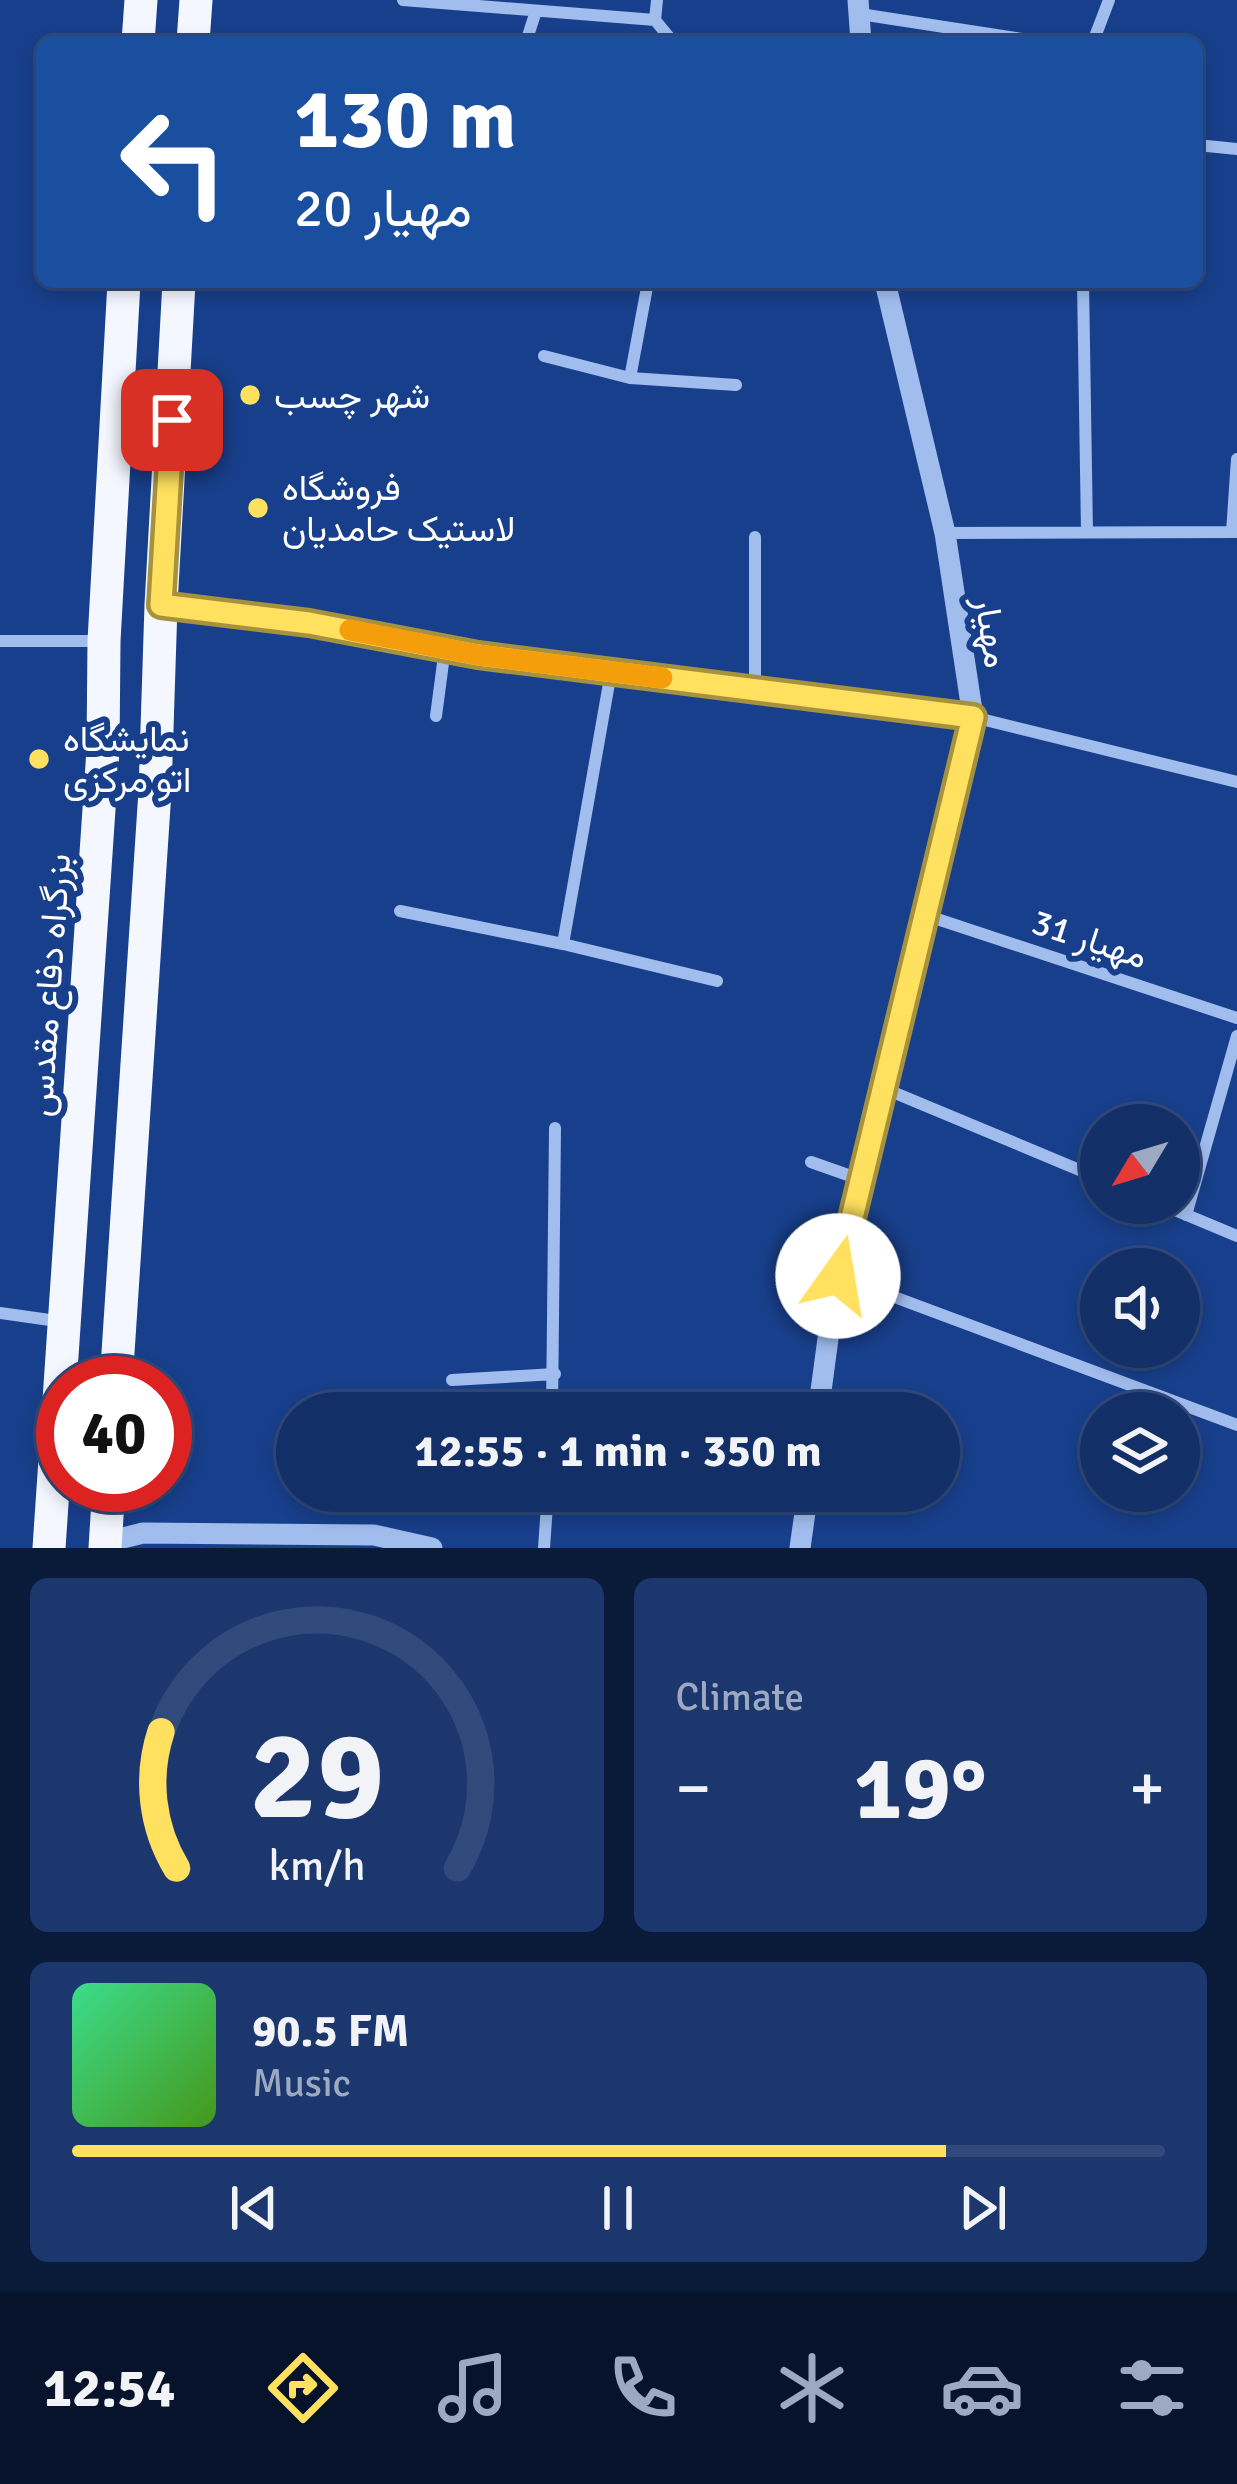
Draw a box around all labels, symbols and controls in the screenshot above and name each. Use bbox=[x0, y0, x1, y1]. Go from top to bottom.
text: 130 m bbox=[294, 68, 516, 172]
icon: left bbox=[96, 84, 252, 240]
text: مهیار 20 bbox=[294, 175, 472, 242]
pin bbox=[121, 369, 223, 471]
place label: شهر چسب bbox=[274, 374, 430, 420]
marker: شهر چسب bbox=[237, 382, 263, 408]
icon: arrive bbox=[139, 387, 205, 453]
place label: فروشگاه لاستیک حامدیان bbox=[282, 466, 516, 552]
marker: فروشگاه لاستیک حامدیان bbox=[245, 495, 271, 521]
street label: مهیار bbox=[964, 592, 1019, 671]
place label: نمایشگاه اتو مرکزی bbox=[63, 717, 191, 803]
marker: نمایشگاه اتو مرکزی bbox=[26, 746, 52, 772]
street label: بزرگراه دفاع مقدس bbox=[18, 852, 82, 1118]
street label: مهیار 31 bbox=[1026, 900, 1153, 979]
north arrow bbox=[1080, 1104, 1200, 1224]
map controls bbox=[1080, 1104, 1200, 1512]
position arrow bbox=[775, 1213, 901, 1339]
button: sound bbox=[1080, 1248, 1200, 1368]
speed limit sign: 40 bbox=[36, 1356, 192, 1512]
button: layers bbox=[1080, 1392, 1200, 1512]
text: 12:55 · 1 min · 350 m bbox=[414, 1424, 822, 1479]
text: Climate bbox=[676, 1673, 804, 1721]
text: 29 bbox=[249, 1700, 384, 1853]
text: 19° bbox=[854, 1733, 987, 1844]
text: − bbox=[676, 1748, 711, 1829]
text: + bbox=[1129, 1748, 1165, 1829]
text: km/h bbox=[268, 1840, 365, 1893]
text: 90.5 FM bbox=[252, 2004, 409, 2059]
text: Music bbox=[252, 2059, 351, 2107]
icon: previous bbox=[221, 2175, 287, 2241]
icon: pause bbox=[585, 2175, 651, 2241]
icon: next bbox=[950, 2175, 1016, 2241]
icon: directions bbox=[261, 2346, 345, 2430]
icon: music bbox=[431, 2346, 515, 2430]
icon: phone bbox=[601, 2346, 685, 2430]
icon: climate bbox=[770, 2346, 854, 2430]
icon: car bbox=[940, 2346, 1024, 2430]
icon: filters bbox=[1110, 2346, 1194, 2430]
text: 12:54 bbox=[43, 2355, 175, 2422]

